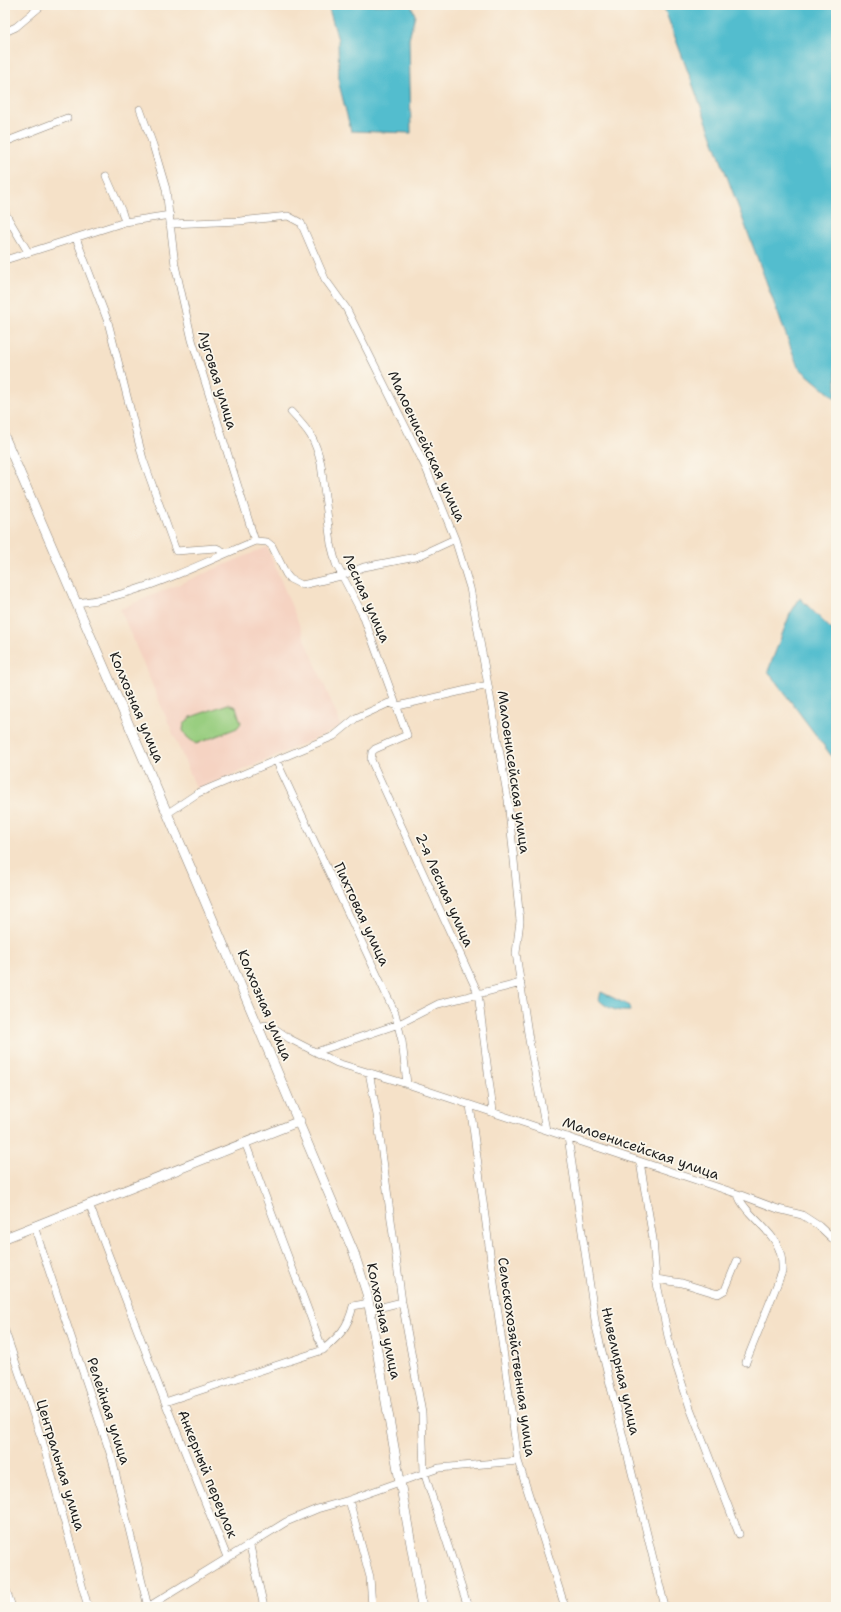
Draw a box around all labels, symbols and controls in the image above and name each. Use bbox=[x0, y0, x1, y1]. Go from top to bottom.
street label: Луговая улица bbox=[194, 329, 242, 432]
street label: Малоенисейская улица bbox=[384, 368, 470, 525]
street label: Лесная улица bbox=[339, 551, 395, 645]
street label: Колхозная улица bbox=[106, 649, 169, 765]
street label: Малоенисейская улица bbox=[494, 689, 534, 855]
street label: 2-я Лесная улица bbox=[412, 830, 478, 950]
street label: Пихтовая улица bbox=[330, 859, 394, 969]
street label: Колхозная улица bbox=[234, 947, 297, 1063]
street label: Малоенисейская улица bbox=[560, 1113, 722, 1183]
street label: Сельскохозяйственная улица bbox=[494, 1256, 540, 1458]
street label: Колхозная улица bbox=[363, 1261, 405, 1381]
street label: Нивелирная улица bbox=[598, 1305, 645, 1437]
street label: Релейная улица bbox=[83, 1355, 135, 1467]
street label: Центральная улица bbox=[32, 1397, 90, 1533]
street label: Анкерный переулок bbox=[174, 1407, 242, 1541]

